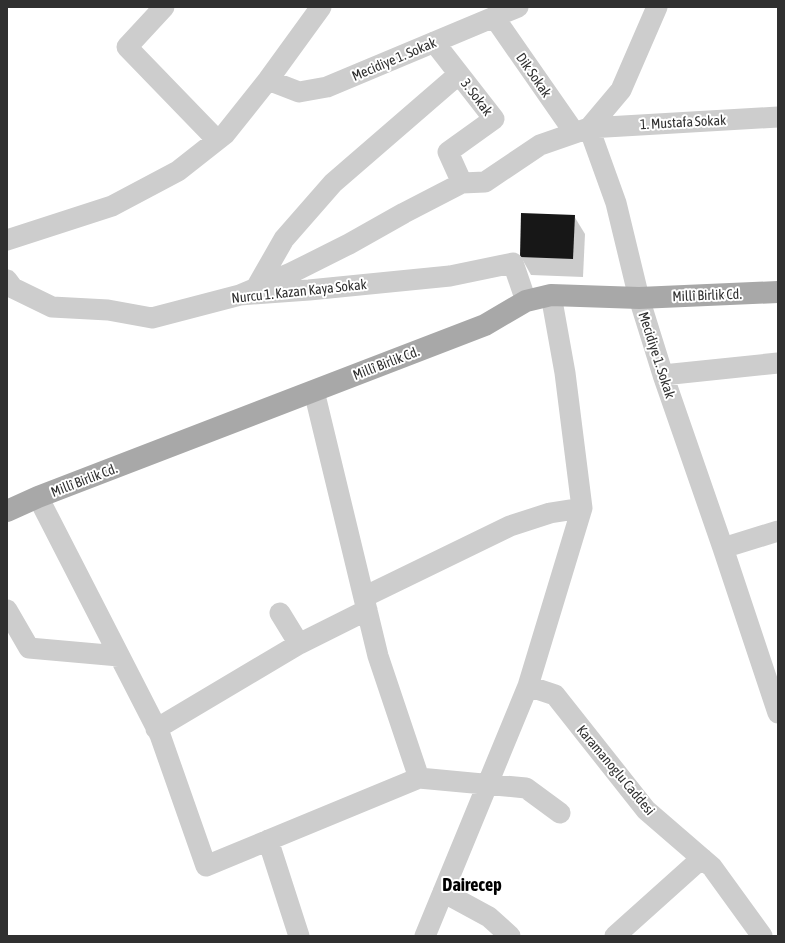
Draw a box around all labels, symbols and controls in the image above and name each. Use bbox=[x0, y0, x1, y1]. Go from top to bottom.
street label: Mecidiye 1. Sokak bbox=[349, 34, 439, 84]
street label: Dik Sokak bbox=[513, 50, 555, 100]
street label: 3. Sokak bbox=[458, 75, 496, 119]
street label: 1. Mustafa Sokak bbox=[640, 112, 726, 132]
street label: Nurcu 1. Kazan Kaya Sokak bbox=[231, 276, 367, 306]
street label: Millî Birlik Cd. bbox=[672, 286, 742, 304]
street label: Mecidiye 1. Sokak bbox=[635, 310, 679, 400]
street label: Millî Birlik Cd. bbox=[351, 343, 421, 383]
street label: Millî Birlik Cd. bbox=[49, 460, 119, 500]
street label: Karamanoglu Caddesi bbox=[574, 722, 658, 818]
district label: Dairecep bbox=[442, 874, 502, 895]

